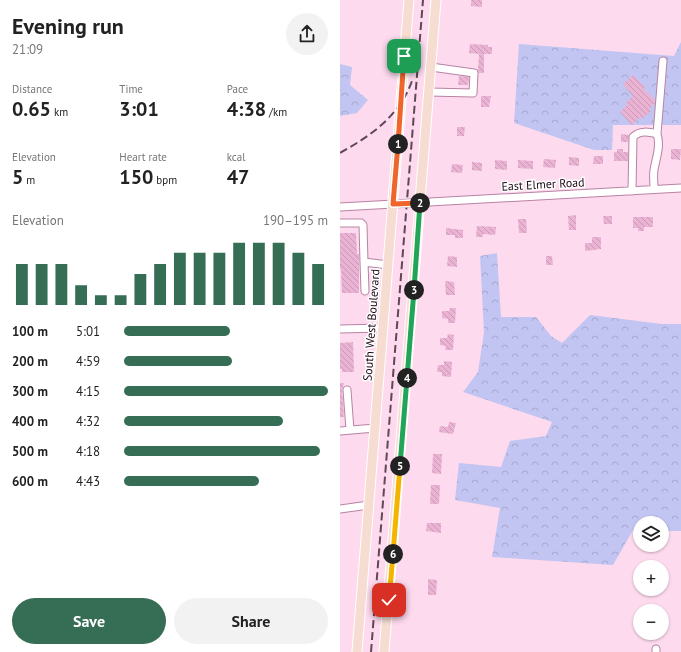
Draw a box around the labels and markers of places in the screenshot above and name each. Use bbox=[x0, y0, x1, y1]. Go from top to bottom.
pin bbox=[387, 39, 421, 73]
pin: 1 bbox=[388, 134, 408, 154]
pin: 2 bbox=[410, 193, 430, 213]
pin: 3 bbox=[404, 280, 424, 300]
pin: 4 bbox=[397, 368, 417, 388]
pin: 5 bbox=[390, 456, 410, 476]
pin: 6 bbox=[383, 544, 403, 564]
pin bbox=[372, 583, 406, 617]

